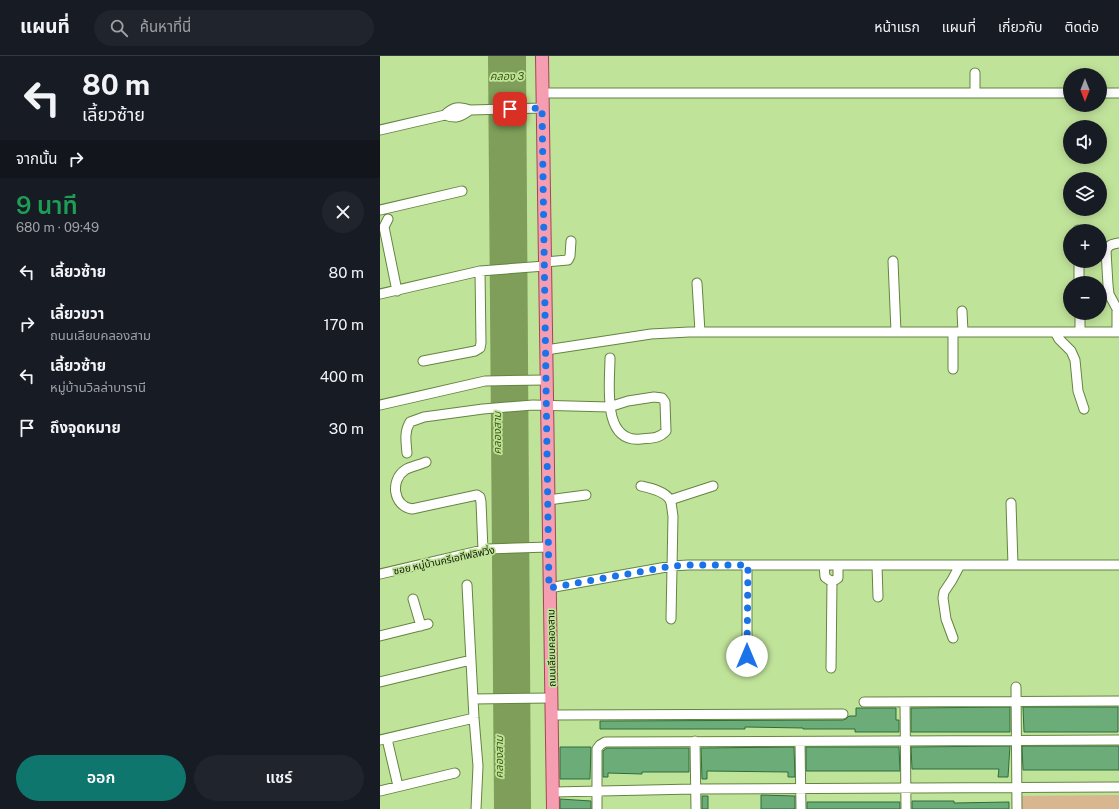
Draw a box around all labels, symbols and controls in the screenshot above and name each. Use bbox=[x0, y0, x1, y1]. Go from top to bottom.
search box bbox=[94, 10, 374, 46]
text: แผนที่ bbox=[20, 15, 70, 37]
icon: search bbox=[108, 17, 130, 39]
text: ค้นหาที่นี่ bbox=[140, 18, 191, 35]
text: หน้าแรก bbox=[874, 19, 920, 35]
text: แผนที่ bbox=[942, 19, 976, 35]
text: เกี่ยวกับ bbox=[998, 19, 1043, 35]
text: ติดต่อ bbox=[1065, 19, 1099, 35]
text: 80 m bbox=[82, 68, 150, 101]
north arrow bbox=[1063, 68, 1107, 112]
map controls bbox=[1063, 68, 1107, 320]
water label: คลอง 3 bbox=[490, 70, 525, 82]
icon: left bbox=[16, 72, 68, 124]
pin bbox=[493, 92, 527, 126]
icon: arrive bbox=[499, 98, 521, 120]
text: เลี้ยวซ้าย bbox=[82, 104, 145, 125]
button: sound bbox=[1063, 120, 1107, 164]
icon: right bbox=[65, 148, 87, 170]
text: จากนั้น bbox=[16, 150, 57, 167]
button: layers bbox=[1063, 172, 1107, 216]
text: 9 นาที bbox=[16, 191, 78, 219]
button: close bbox=[322, 191, 364, 233]
text: 680 m · 09:49 bbox=[16, 220, 99, 235]
button: + bbox=[1063, 224, 1107, 268]
icon: left bbox=[16, 261, 38, 283]
text: เลี้ยวซ้าย bbox=[50, 263, 106, 280]
text: 80 m bbox=[329, 264, 364, 281]
button: − bbox=[1063, 276, 1107, 320]
text: เลี้ยวขวา bbox=[50, 305, 104, 322]
icon: right bbox=[16, 313, 38, 335]
text: 170 m bbox=[323, 316, 364, 333]
text: ถนนเลียบคลองสาม bbox=[50, 328, 151, 343]
text: เลี้ยวซ้าย bbox=[50, 357, 106, 374]
icon: left bbox=[16, 365, 38, 387]
text: 400 m bbox=[320, 368, 364, 385]
text: หมู่บ้านวิลล่าบารานี bbox=[50, 380, 146, 395]
water label: คลองสาม bbox=[491, 410, 503, 454]
icon: arrive bbox=[16, 417, 38, 439]
text: ถึงจุดหมาย bbox=[50, 419, 121, 436]
text: 30 m bbox=[329, 420, 364, 437]
street label: ซอย หมู่บ้านครีเอทีฟลิฟวิ่ง bbox=[392, 543, 496, 578]
street label: ถนนเลียบคลองสาม bbox=[544, 609, 558, 687]
position arrow bbox=[726, 635, 768, 677]
water label: คลองสาม bbox=[493, 734, 505, 778]
button: ออก bbox=[16, 755, 186, 801]
button: แชร์ bbox=[194, 755, 364, 801]

